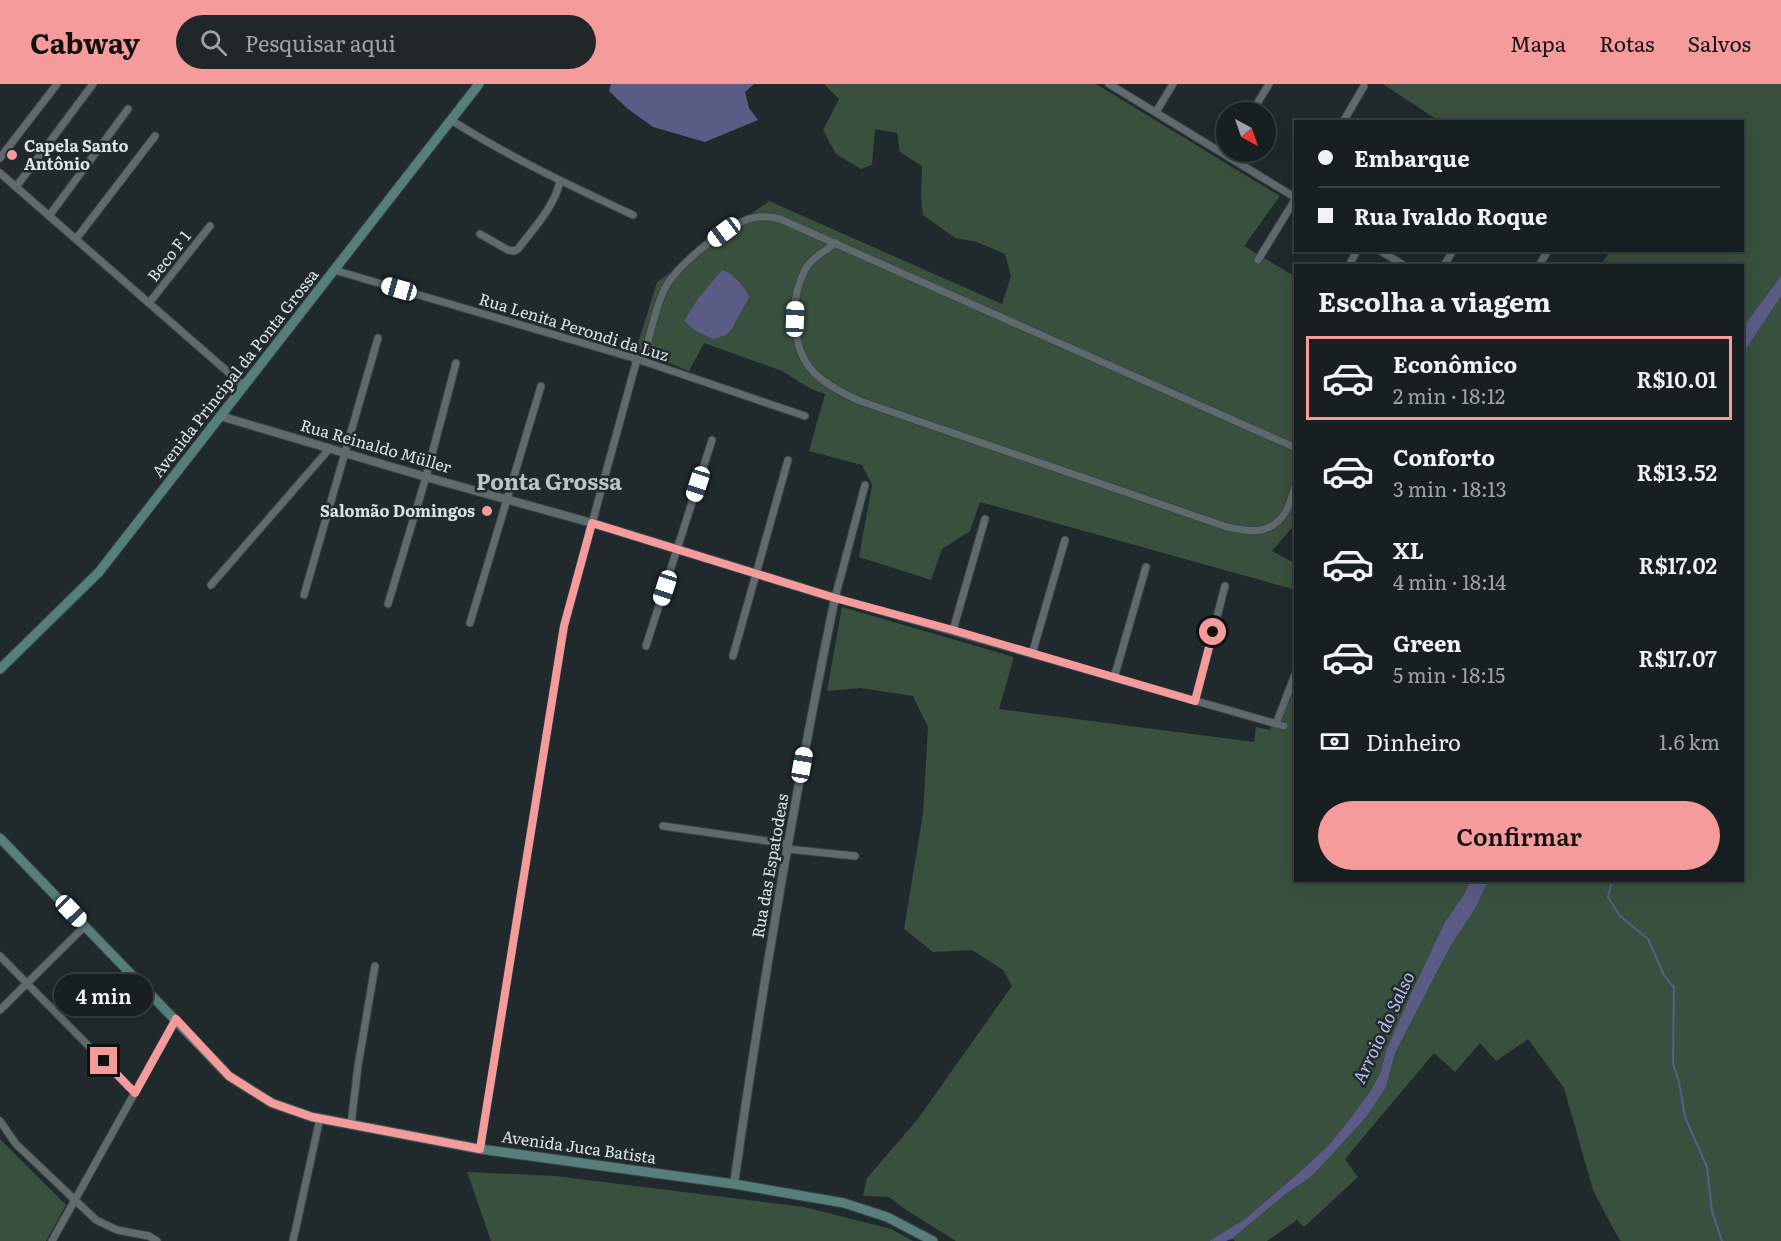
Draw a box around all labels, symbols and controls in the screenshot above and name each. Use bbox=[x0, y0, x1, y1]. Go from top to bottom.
search box bbox=[176, 15, 596, 69]
text: Cabway bbox=[30, 21, 140, 63]
icon: search bbox=[197, 26, 230, 59]
text: Pesquisar aqui bbox=[245, 26, 396, 59]
text: Mapa bbox=[1510, 27, 1566, 58]
text: Rotas bbox=[1599, 27, 1655, 58]
text: Salvos bbox=[1688, 27, 1751, 58]
north arrow bbox=[1216, 102, 1276, 162]
map controls bbox=[1216, 102, 1276, 162]
place label: Capela Santo Antônio bbox=[24, 133, 128, 175]
text: Embarque bbox=[1354, 141, 1470, 174]
marker: Capela Santo Antônio bbox=[5, 148, 19, 162]
text: Rua Ivaldo Roque bbox=[1354, 199, 1547, 232]
car bbox=[704, 214, 744, 250]
street label: Beco F 1 bbox=[141, 224, 196, 286]
street label: Avenida Principal da Ponta Grossa bbox=[145, 263, 324, 482]
car bbox=[379, 275, 419, 303]
text: Escolha a viagem bbox=[1318, 280, 1551, 320]
street label: Rua Lenita Perondi da Luz bbox=[476, 286, 672, 366]
car bbox=[785, 301, 805, 337]
text: Econômico bbox=[1393, 347, 1517, 380]
icon: car bbox=[1321, 351, 1375, 405]
text: R$10.01 bbox=[1636, 362, 1717, 395]
text: 2 min · 18:12 bbox=[1393, 380, 1505, 410]
street label: Rua Reinaldo Müller bbox=[298, 412, 455, 478]
text: Conforto bbox=[1393, 440, 1495, 473]
icon: car bbox=[1321, 444, 1375, 498]
text: R$13.52 bbox=[1637, 455, 1717, 488]
district label: Ponta Grossa bbox=[476, 464, 622, 497]
car bbox=[684, 464, 712, 504]
text: 3 min · 18:13 bbox=[1393, 473, 1507, 503]
place label: Salomão Domingos bbox=[320, 498, 475, 522]
marker: Salomão Domingos bbox=[480, 504, 494, 518]
text: XL bbox=[1393, 533, 1424, 566]
icon: car bbox=[1321, 537, 1375, 591]
text: R$17.02 bbox=[1638, 548, 1717, 581]
text: 4 min · 18:14 bbox=[1393, 566, 1506, 596]
car bbox=[651, 568, 679, 608]
route start bbox=[1199, 618, 1226, 645]
text: Green bbox=[1393, 626, 1462, 659]
icon: car bbox=[1321, 630, 1375, 684]
text: R$17.07 bbox=[1638, 641, 1717, 674]
text: 5 min · 18:15 bbox=[1393, 659, 1505, 689]
icon: cash bbox=[1318, 725, 1351, 758]
text: Dinheiro bbox=[1366, 725, 1461, 758]
text: 1.6 km bbox=[1659, 726, 1720, 756]
car bbox=[790, 746, 814, 784]
street label: Rua das Espatodeas bbox=[744, 792, 794, 940]
button: Confirmar bbox=[1318, 801, 1720, 870]
car bbox=[52, 892, 90, 930]
water label: Arroio do Salso bbox=[1345, 967, 1421, 1088]
callout: 4 min bbox=[54, 974, 154, 1016]
text: 4 min bbox=[75, 980, 132, 1010]
route end bbox=[90, 1047, 117, 1074]
street label: Avenida Juca Batista bbox=[500, 1123, 658, 1169]

